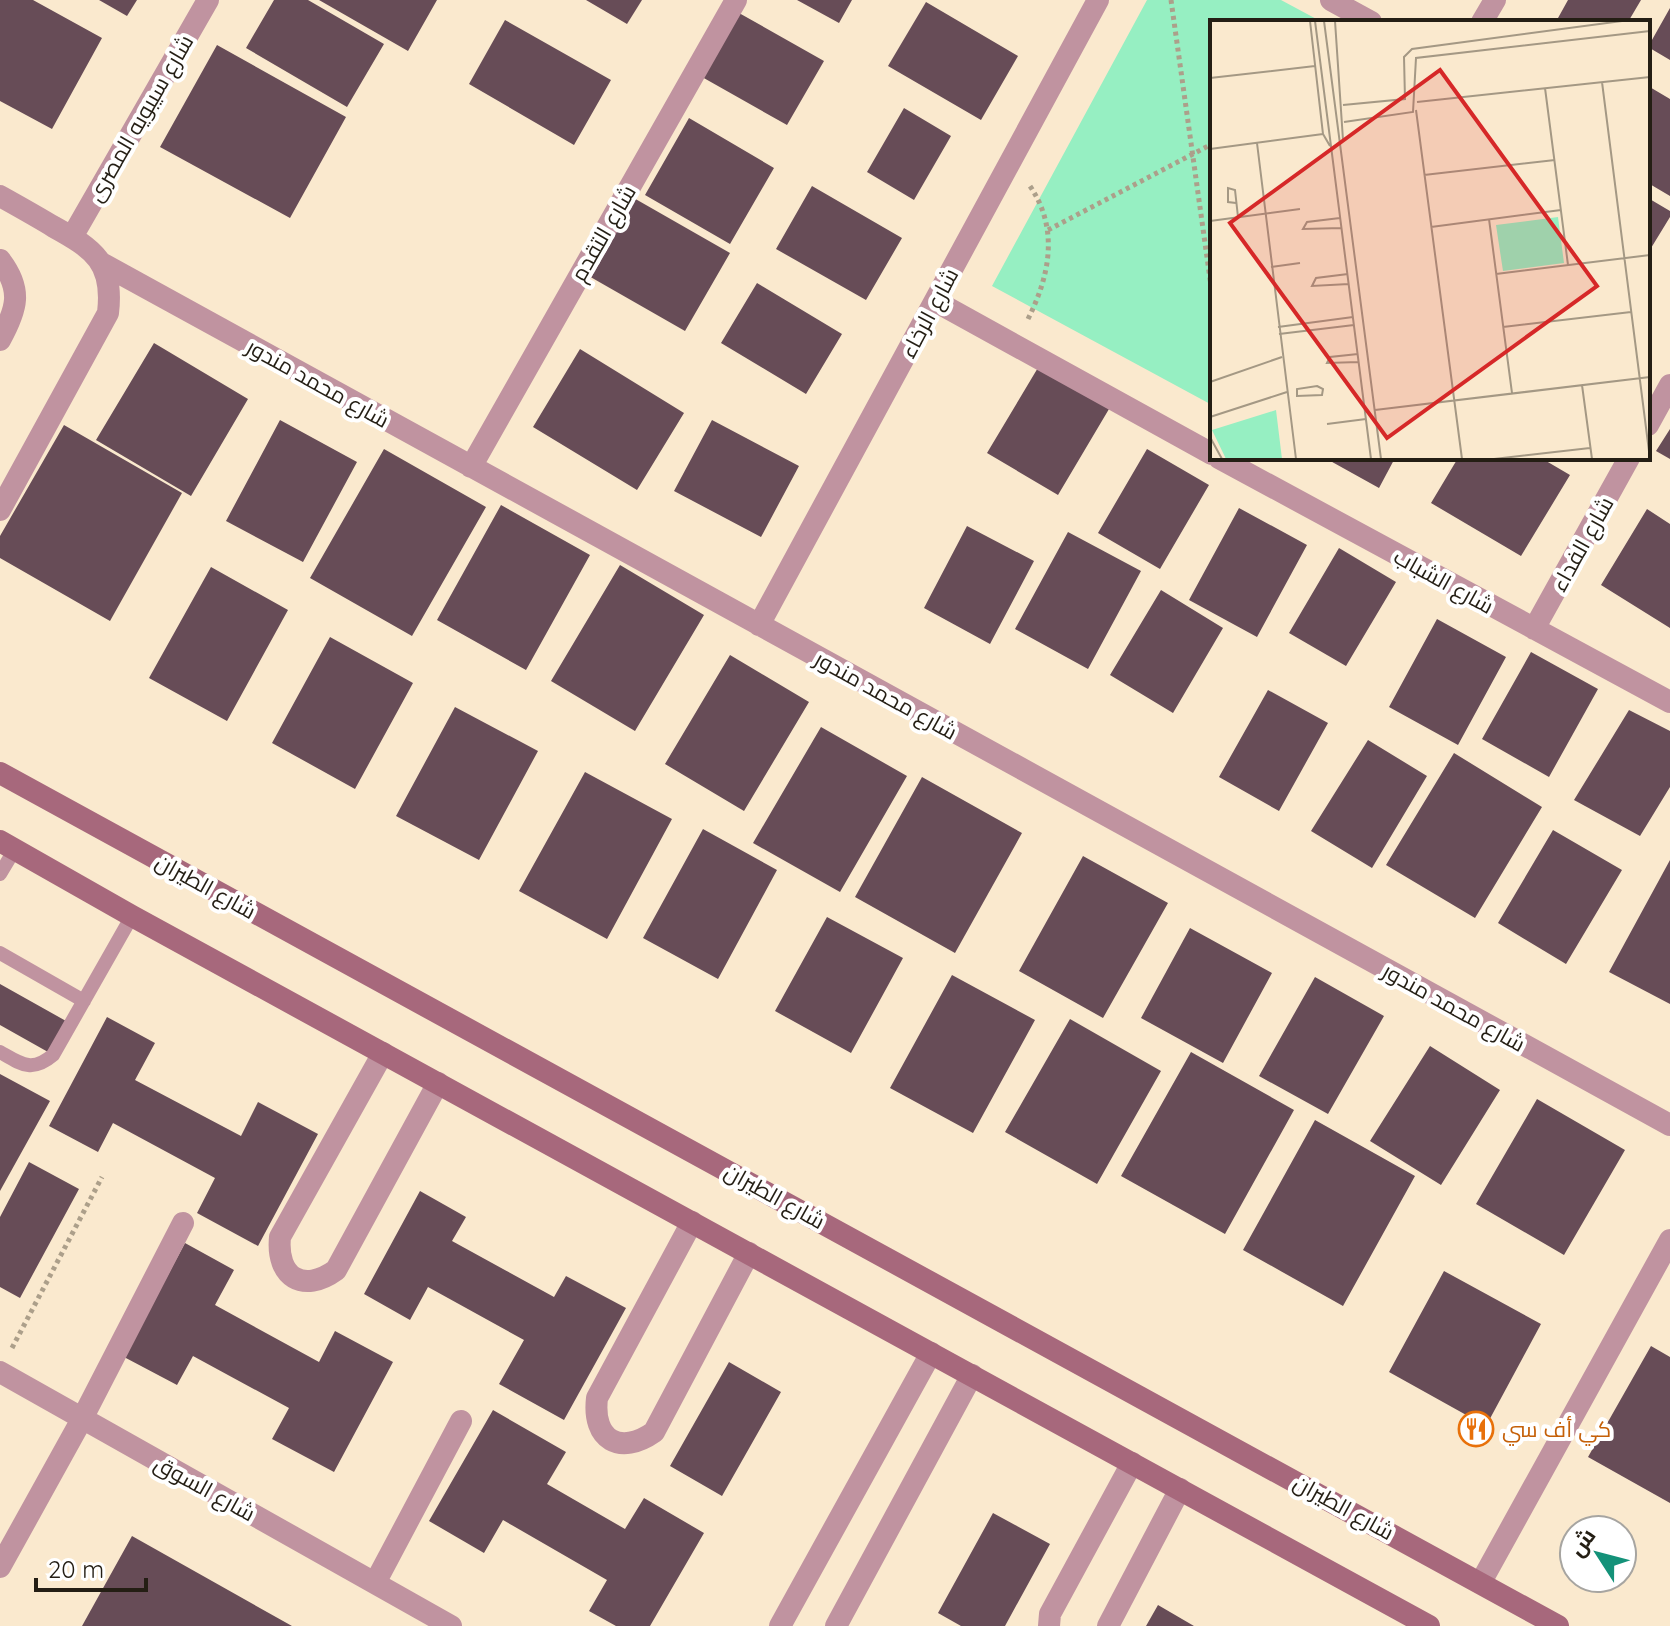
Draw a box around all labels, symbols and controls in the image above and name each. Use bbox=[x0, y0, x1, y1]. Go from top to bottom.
inset map bbox=[1210, 20, 1650, 460]
street label: شارع سيبويه المصرى bbox=[81, 29, 200, 207]
street label: شارع التقدم bbox=[564, 180, 644, 287]
street label: شارع الرخاء bbox=[894, 263, 965, 363]
street label: شارع محمد مندور bbox=[240, 331, 394, 435]
street label: شارع الفداء bbox=[1544, 492, 1620, 597]
street label: شارع الشباب bbox=[1389, 542, 1499, 621]
street label: شارع محمد مندور bbox=[808, 643, 962, 747]
street label: شارع الطيران bbox=[150, 847, 261, 926]
street label: شارع محمد مندور bbox=[1376, 955, 1530, 1059]
street label: شارع الطيران bbox=[719, 1157, 830, 1236]
restaurant icon: كي أف سي bbox=[1457, 1410, 1495, 1448]
place label: كي أف سي bbox=[1502, 1415, 1611, 1446]
street label: شارع السوق bbox=[149, 1449, 260, 1528]
street label: شارع الطيران bbox=[1288, 1468, 1399, 1547]
north arrow bbox=[1558, 1514, 1638, 1594]
text: ش bbox=[1562, 1523, 1601, 1562]
scale bar bbox=[36, 1542, 146, 1592]
text: 20 m bbox=[48, 1554, 104, 1584]

